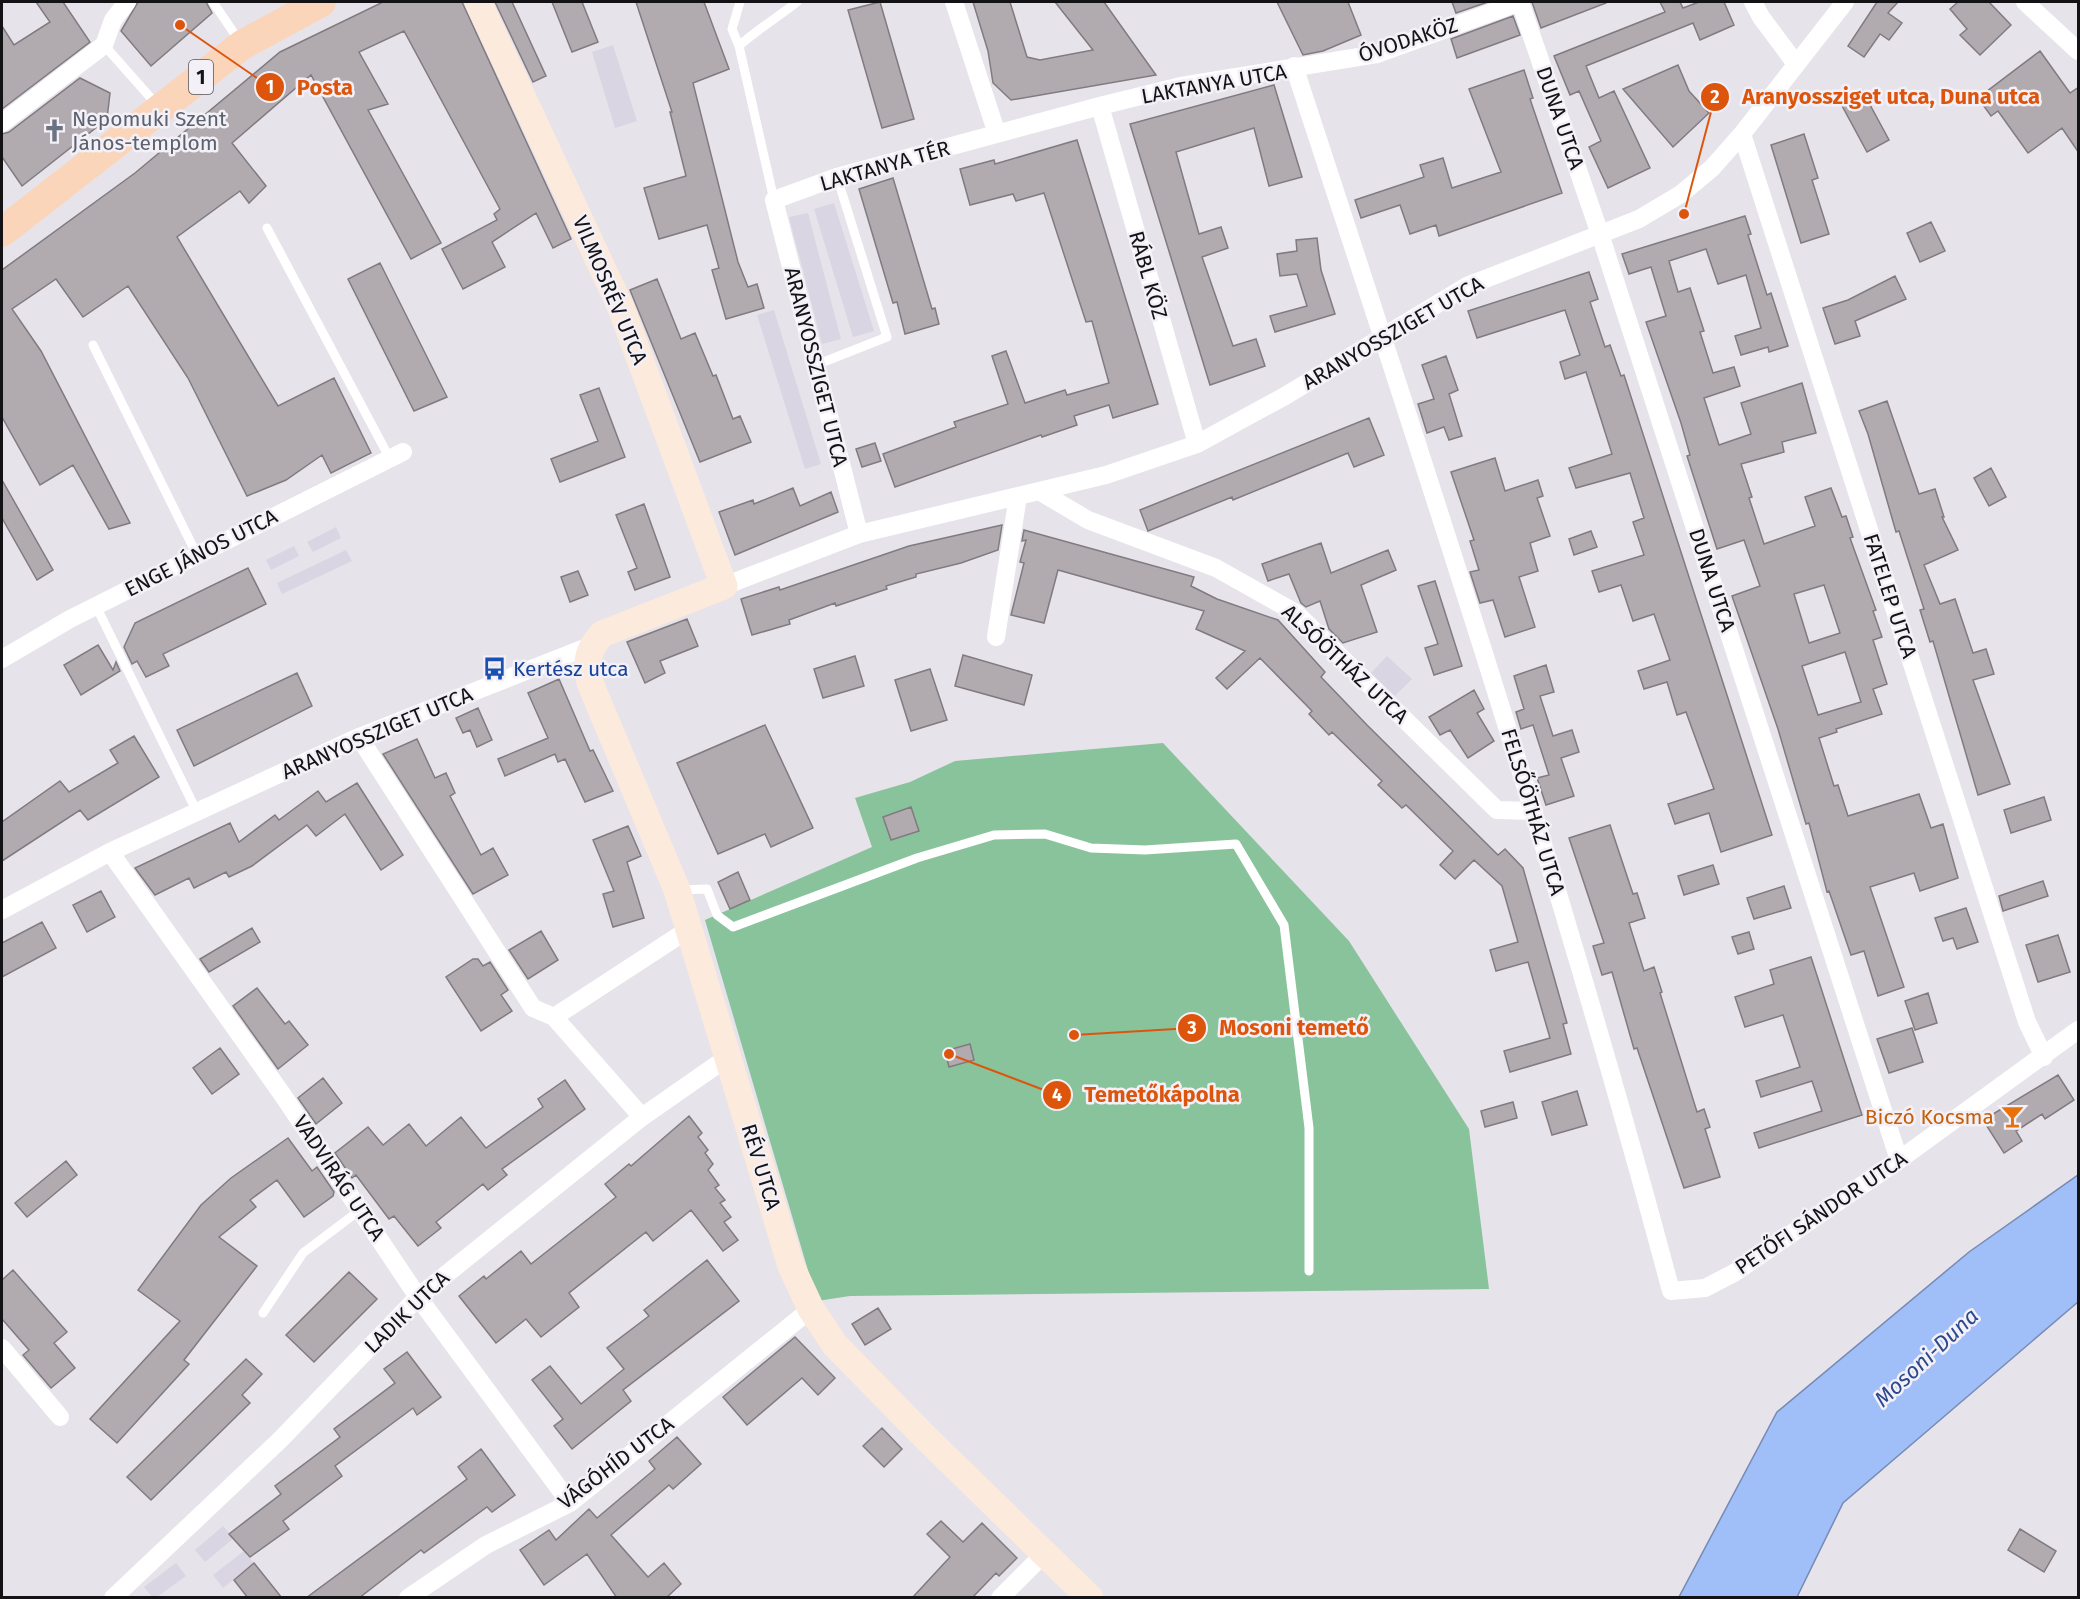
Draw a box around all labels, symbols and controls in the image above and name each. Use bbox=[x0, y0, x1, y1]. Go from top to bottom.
street label: ÓVODAKÖZ bbox=[1355, 12, 1461, 68]
street label: LAKTANYA UTCA bbox=[1139, 58, 1289, 110]
road number: 1 bbox=[189, 60, 213, 94]
street label: DUNA UTCA bbox=[1530, 63, 1590, 173]
callout: Posta bbox=[255, 67, 365, 107]
text: Posta bbox=[297, 74, 353, 101]
text: 1 bbox=[266, 76, 274, 98]
callout: Aranyossziget utca, Duna utca bbox=[1700, 77, 2052, 117]
text: Aranyossziget utca, Duna utca bbox=[1741, 83, 2040, 110]
text: 2 bbox=[1710, 86, 1720, 108]
place label: Nepomuki Szent János-templom bbox=[72, 106, 227, 156]
church icon: Nepomuki Szent János-templom bbox=[41, 118, 67, 144]
street label: LAKTANYA TÉR bbox=[817, 135, 953, 197]
street label: VILMOSRÉV UTCA bbox=[567, 212, 653, 368]
street label: RÁBL KÖZ bbox=[1123, 228, 1173, 322]
street label: ARANYOSSZIGET UTCA bbox=[779, 265, 853, 469]
street label: ARANYOSSZIGET UTCA bbox=[1298, 271, 1488, 395]
street label: ENGE JÁNOS UTCA bbox=[120, 503, 282, 603]
street label: DUNA UTCA bbox=[1683, 525, 1741, 635]
street label: FATELEP UTCA bbox=[1858, 530, 1922, 662]
street label: ALSÓÖTHÁZ UTCA bbox=[1276, 599, 1414, 729]
bus stop icon: Kertész utca bbox=[482, 656, 508, 682]
place label: Kertész utca bbox=[513, 656, 629, 682]
street label: ARANYOSSZIGET UTCA bbox=[278, 681, 476, 785]
street label: FELSŐÖTHÁZ UTCA bbox=[1495, 725, 1571, 899]
callout: Mosoni temető bbox=[1177, 1008, 1381, 1048]
text: Mosoni temető bbox=[1219, 1014, 1369, 1041]
text: 3 bbox=[1186, 1017, 1197, 1039]
callout: Temetőkápolna bbox=[1042, 1075, 1251, 1115]
text: Temetőkápolna bbox=[1084, 1081, 1240, 1108]
text: 4 bbox=[1052, 1084, 1062, 1106]
place label: Biczó Kocsma bbox=[1865, 1104, 1994, 1130]
bar icon: Biczó Kocsma bbox=[1999, 1104, 2025, 1130]
street label: VADVIRÁG UTCA bbox=[287, 1110, 391, 1246]
street label: RÉV UTCA bbox=[736, 1121, 786, 1213]
street label: PETŐFI SÁNDOR UTCA bbox=[1730, 1146, 1912, 1280]
street label: LADIK UTCA bbox=[359, 1265, 455, 1359]
water label: Mosoni-Duna bbox=[1869, 1302, 1984, 1412]
street label: VÁGÓHÍD UTCA bbox=[553, 1411, 679, 1515]

